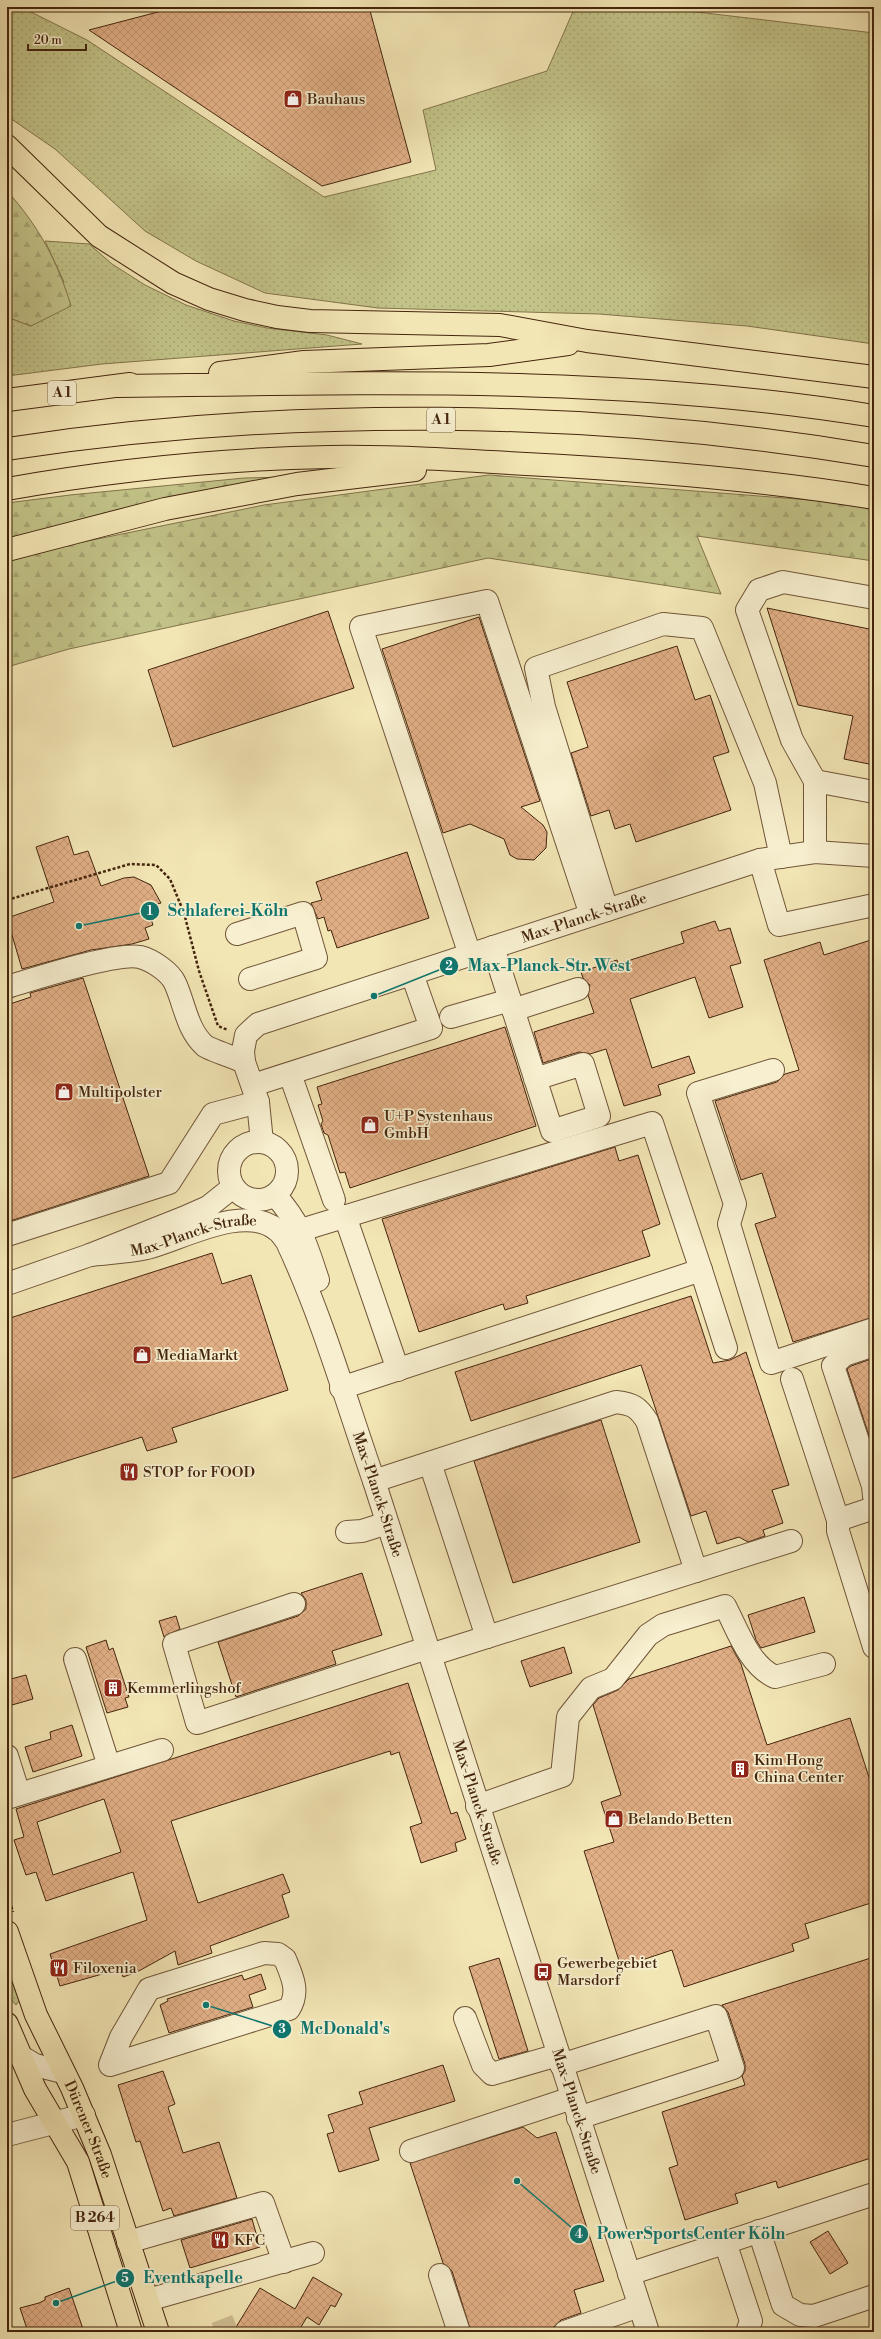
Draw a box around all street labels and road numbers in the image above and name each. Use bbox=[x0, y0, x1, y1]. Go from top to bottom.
road number: A 1 bbox=[48, 381, 76, 405]
road number: A 1 bbox=[427, 408, 455, 432]
street label: Max-Planck-Straße bbox=[519, 888, 649, 947]
street label: Max-Planck-Straße bbox=[129, 1211, 258, 1260]
street label: Max-Planck-Straße bbox=[348, 1429, 407, 1560]
street label: Max-Planck-Straße bbox=[448, 1737, 507, 1868]
street label: Max-Planck-Straße bbox=[548, 2046, 606, 2176]
street label: Dürener Straße bbox=[60, 2077, 117, 2181]
road number: B 264 bbox=[71, 2206, 119, 2230]

